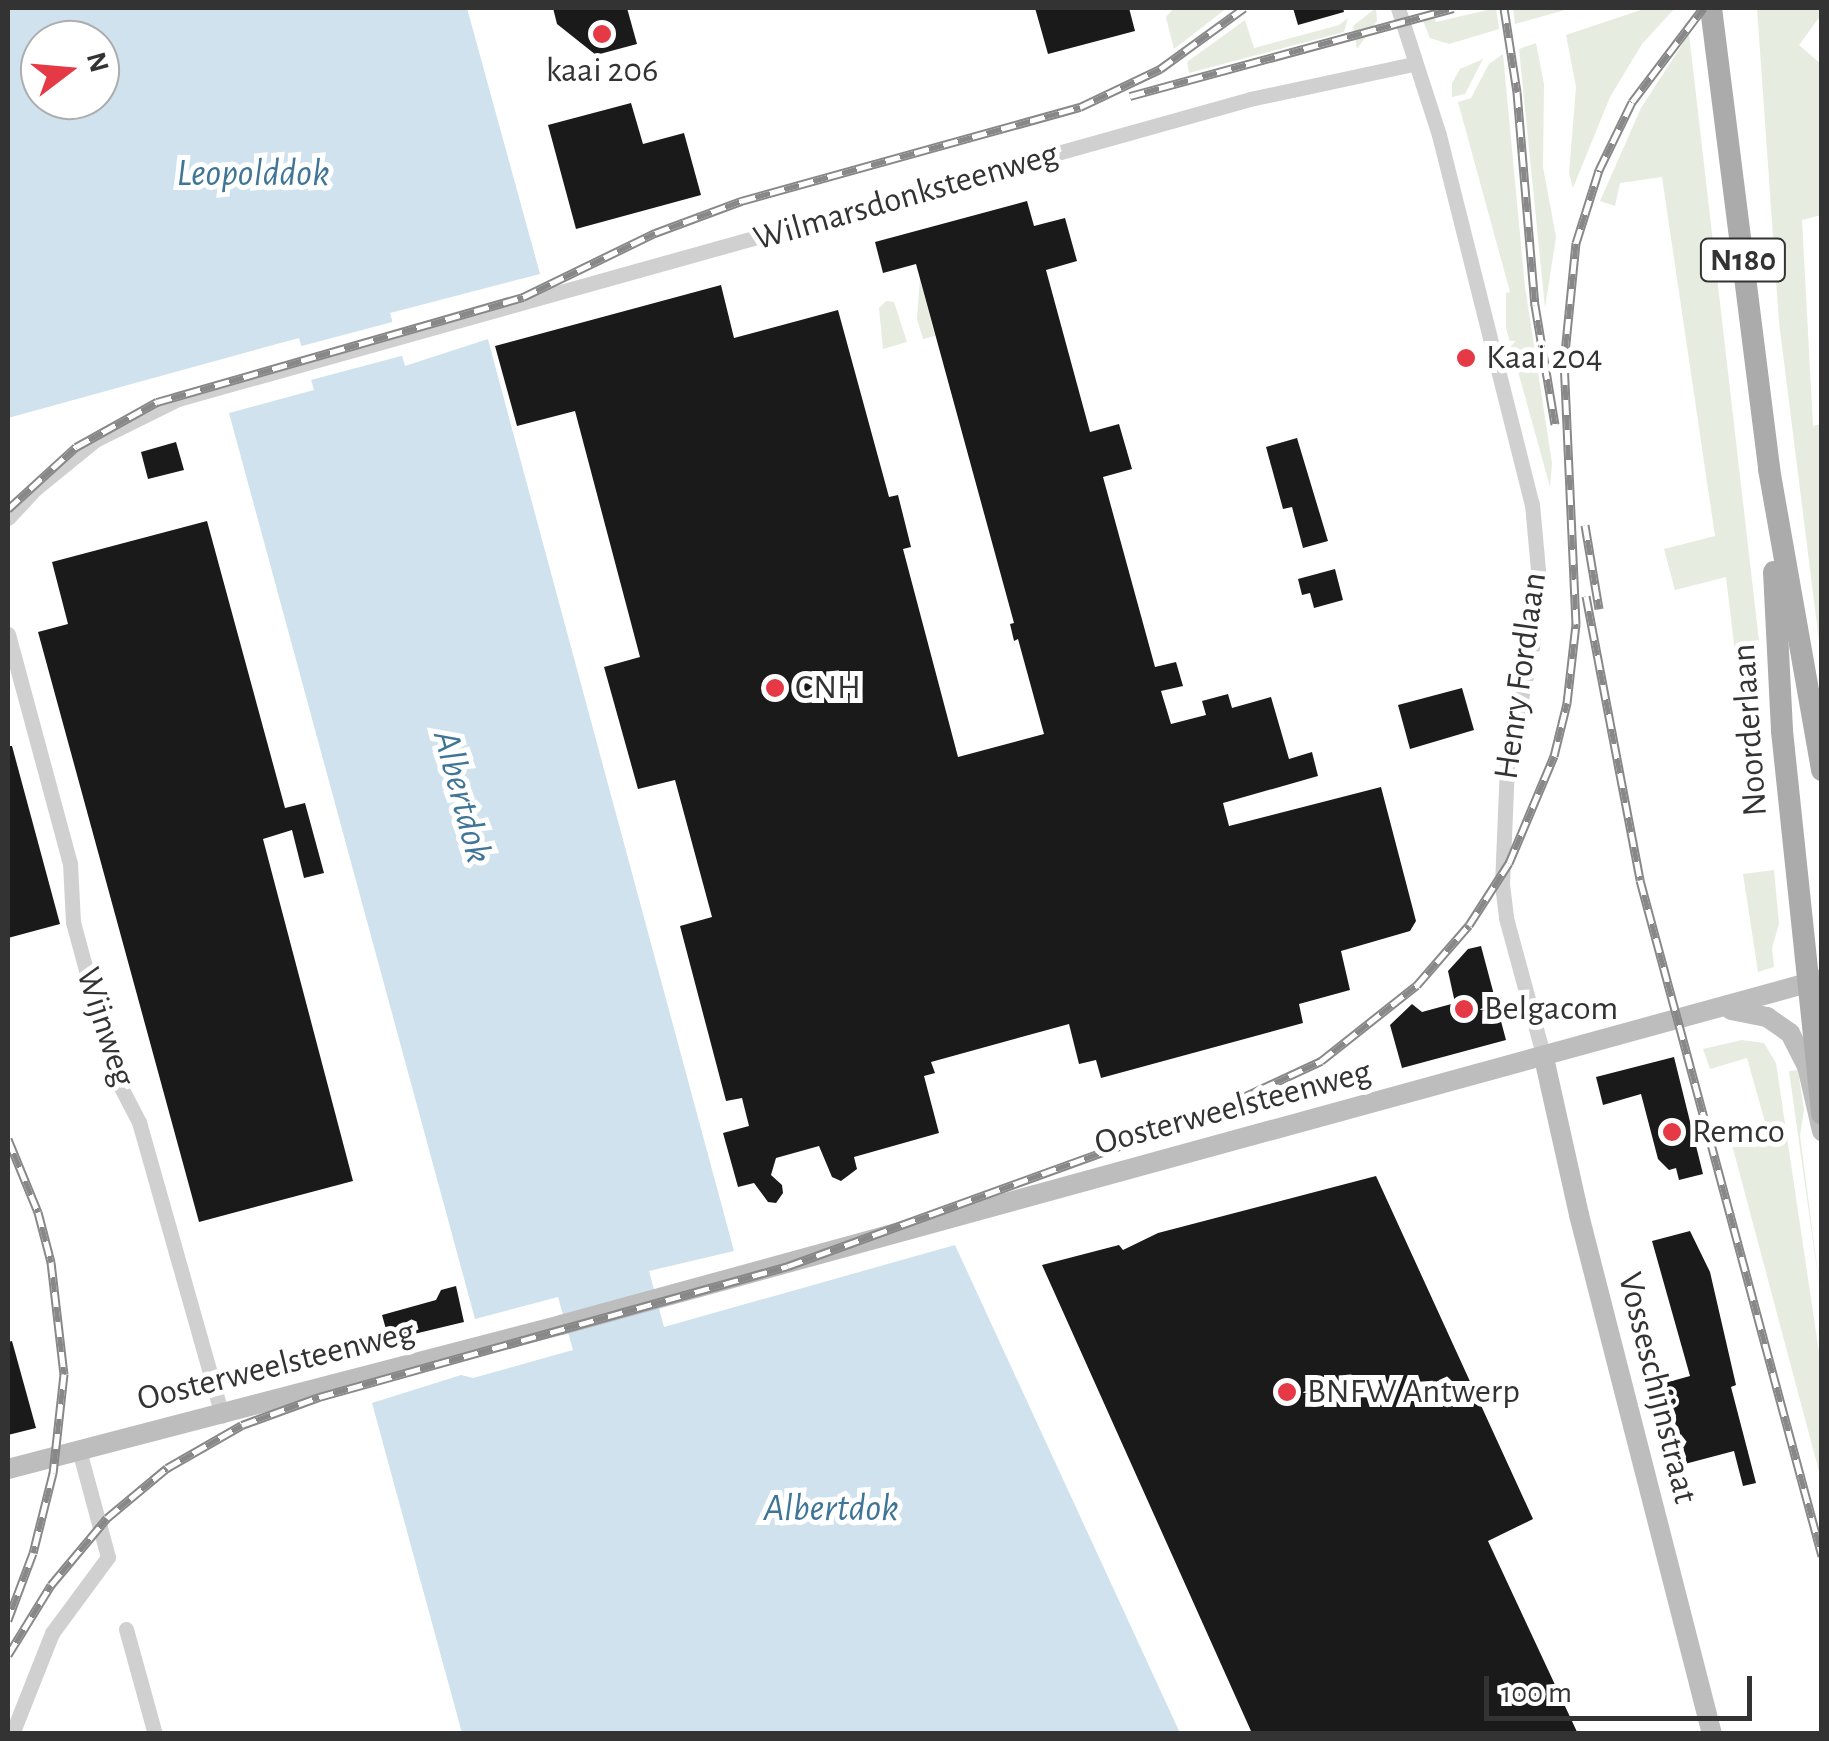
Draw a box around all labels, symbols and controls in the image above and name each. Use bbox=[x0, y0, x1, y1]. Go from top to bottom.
north arrow bbox=[20, 20, 120, 120]
marker: kaai 206 bbox=[591, 23, 613, 45]
text: N bbox=[81, 49, 113, 75]
place label: kaai 206 bbox=[546, 50, 658, 92]
street label: Wilmarsdonksteenweg bbox=[749, 133, 1063, 261]
water label: Leopolddok bbox=[177, 152, 329, 198]
road number: N180 bbox=[1698, 233, 1788, 287]
place label: Kaai 204 bbox=[1486, 337, 1603, 379]
marker: Kaai 204 bbox=[1455, 347, 1477, 369]
street label: Henry Fordlaan bbox=[1486, 570, 1556, 782]
street label: Noorderlaan bbox=[1723, 642, 1777, 818]
place label: CNH bbox=[795, 667, 861, 709]
marker: CNH bbox=[764, 677, 786, 699]
water label: Albertdok bbox=[421, 726, 501, 868]
street label: Wijnweg bbox=[66, 962, 144, 1092]
place label: Belgacom bbox=[1484, 988, 1618, 1030]
marker: Belgacom bbox=[1453, 998, 1475, 1020]
street label: Oosterweelsteenweg bbox=[1090, 1051, 1376, 1165]
place label: Remco bbox=[1692, 1111, 1785, 1153]
marker: Remco bbox=[1661, 1121, 1683, 1143]
street label: Vosseschijnstraat bbox=[1608, 1268, 1706, 1508]
street label: Oosterweelsteenweg bbox=[133, 1311, 419, 1421]
place label: BNFW Antwerp bbox=[1307, 1371, 1520, 1413]
marker: BNFW Antwerp bbox=[1276, 1381, 1298, 1403]
water label: Albertdok bbox=[763, 1487, 899, 1533]
scale bar bbox=[1489, 1656, 1756, 1718]
text: 100 m bbox=[1501, 1678, 1572, 1708]

